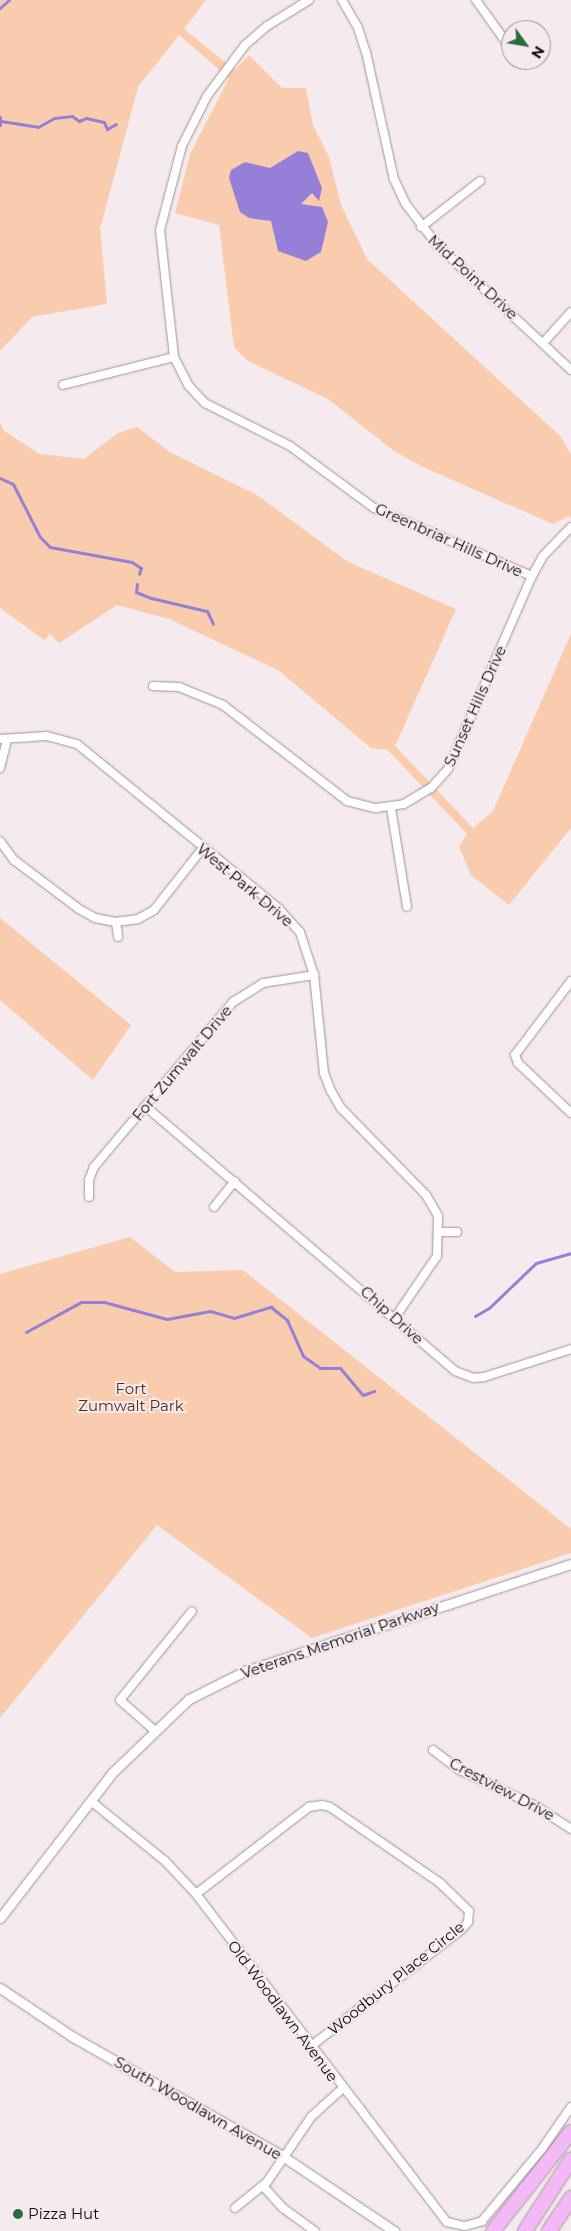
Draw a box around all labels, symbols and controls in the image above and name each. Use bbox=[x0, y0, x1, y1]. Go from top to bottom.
north arrow bbox=[501, 20, 551, 70]
text: N bbox=[527, 43, 549, 62]
street label: Mid Point Drive bbox=[424, 231, 522, 323]
street label: Greenbriar Hills Drive bbox=[373, 499, 525, 581]
street label: Sunset Hills Drive bbox=[440, 643, 510, 769]
street label: West Park Drive bbox=[193, 840, 297, 930]
street label: Fort Zumwalt Drive bbox=[128, 1002, 236, 1124]
street label: Chip Drive bbox=[357, 1282, 427, 1348]
park label: Fort Zumwalt Park bbox=[78, 1379, 184, 1414]
street label: Veterans Memorial Parkway bbox=[239, 1598, 441, 1682]
street label: Crestview Drive bbox=[446, 1754, 558, 1824]
street label: Woodbury Place Circle bbox=[324, 1918, 468, 2038]
street label: Old Woodlawn Avenue bbox=[224, 1937, 342, 2085]
street label: South Woodlawn Avenue bbox=[111, 2053, 285, 2163]
place label: Pizza Hut bbox=[28, 2205, 99, 2223]
marker: Pizza Hut bbox=[12, 2208, 24, 2220]

